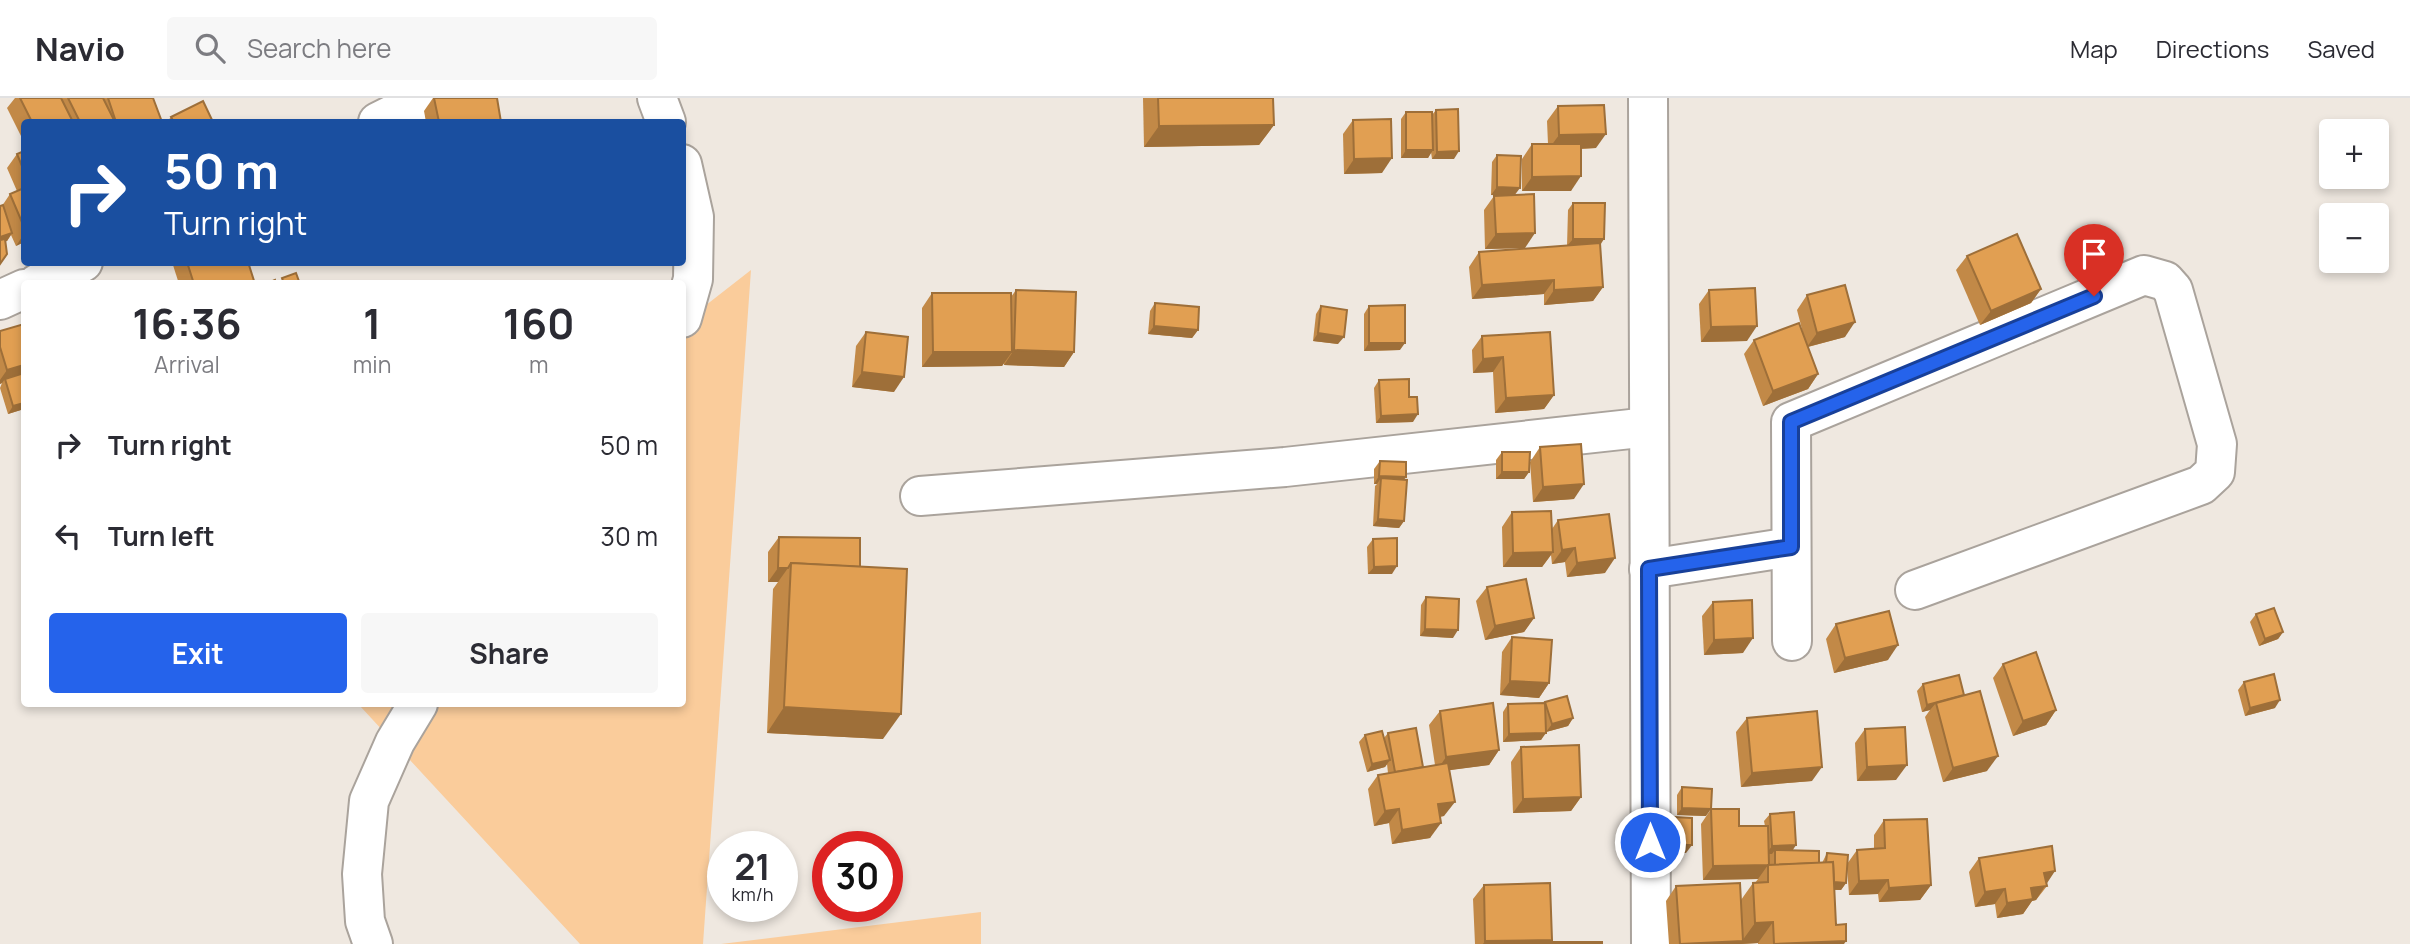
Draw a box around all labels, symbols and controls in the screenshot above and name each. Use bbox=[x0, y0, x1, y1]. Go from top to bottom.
search box bbox=[167, 17, 657, 80]
text: Navio bbox=[35, 26, 125, 71]
icon: search bbox=[191, 29, 229, 67]
text: Search here bbox=[247, 30, 391, 66]
text: Map bbox=[2070, 32, 2118, 65]
text: Directions bbox=[2156, 32, 2269, 65]
text: Saved bbox=[2307, 32, 2375, 65]
map controls bbox=[2319, 119, 2389, 273]
button: + bbox=[2319, 119, 2389, 189]
text: 50 m bbox=[164, 137, 279, 204]
icon: right bbox=[49, 147, 140, 238]
text: Turn right bbox=[164, 201, 307, 245]
button: − bbox=[2319, 203, 2389, 273]
pin bbox=[2064, 224, 2124, 296]
icon: arrive bbox=[2075, 235, 2113, 273]
text: 16:36 bbox=[132, 294, 242, 352]
text: 1 bbox=[363, 294, 381, 352]
text: 160 bbox=[503, 294, 575, 352]
text: Arrival bbox=[154, 348, 220, 380]
text: min bbox=[353, 348, 391, 380]
text: m bbox=[529, 348, 548, 380]
icon: right bbox=[49, 426, 87, 464]
text: Turn right bbox=[108, 427, 232, 463]
text: 50 m bbox=[600, 427, 658, 463]
icon: left bbox=[49, 517, 87, 555]
text: Turn left bbox=[108, 518, 215, 554]
text: 30 m bbox=[601, 518, 658, 554]
button: Exit bbox=[49, 613, 347, 693]
button: Share bbox=[361, 613, 658, 693]
position arrow bbox=[1613, 805, 1687, 879]
speed limit sign: 30 bbox=[812, 831, 903, 922]
text: 21 bbox=[734, 843, 771, 891]
text: km/h bbox=[732, 882, 773, 906]

